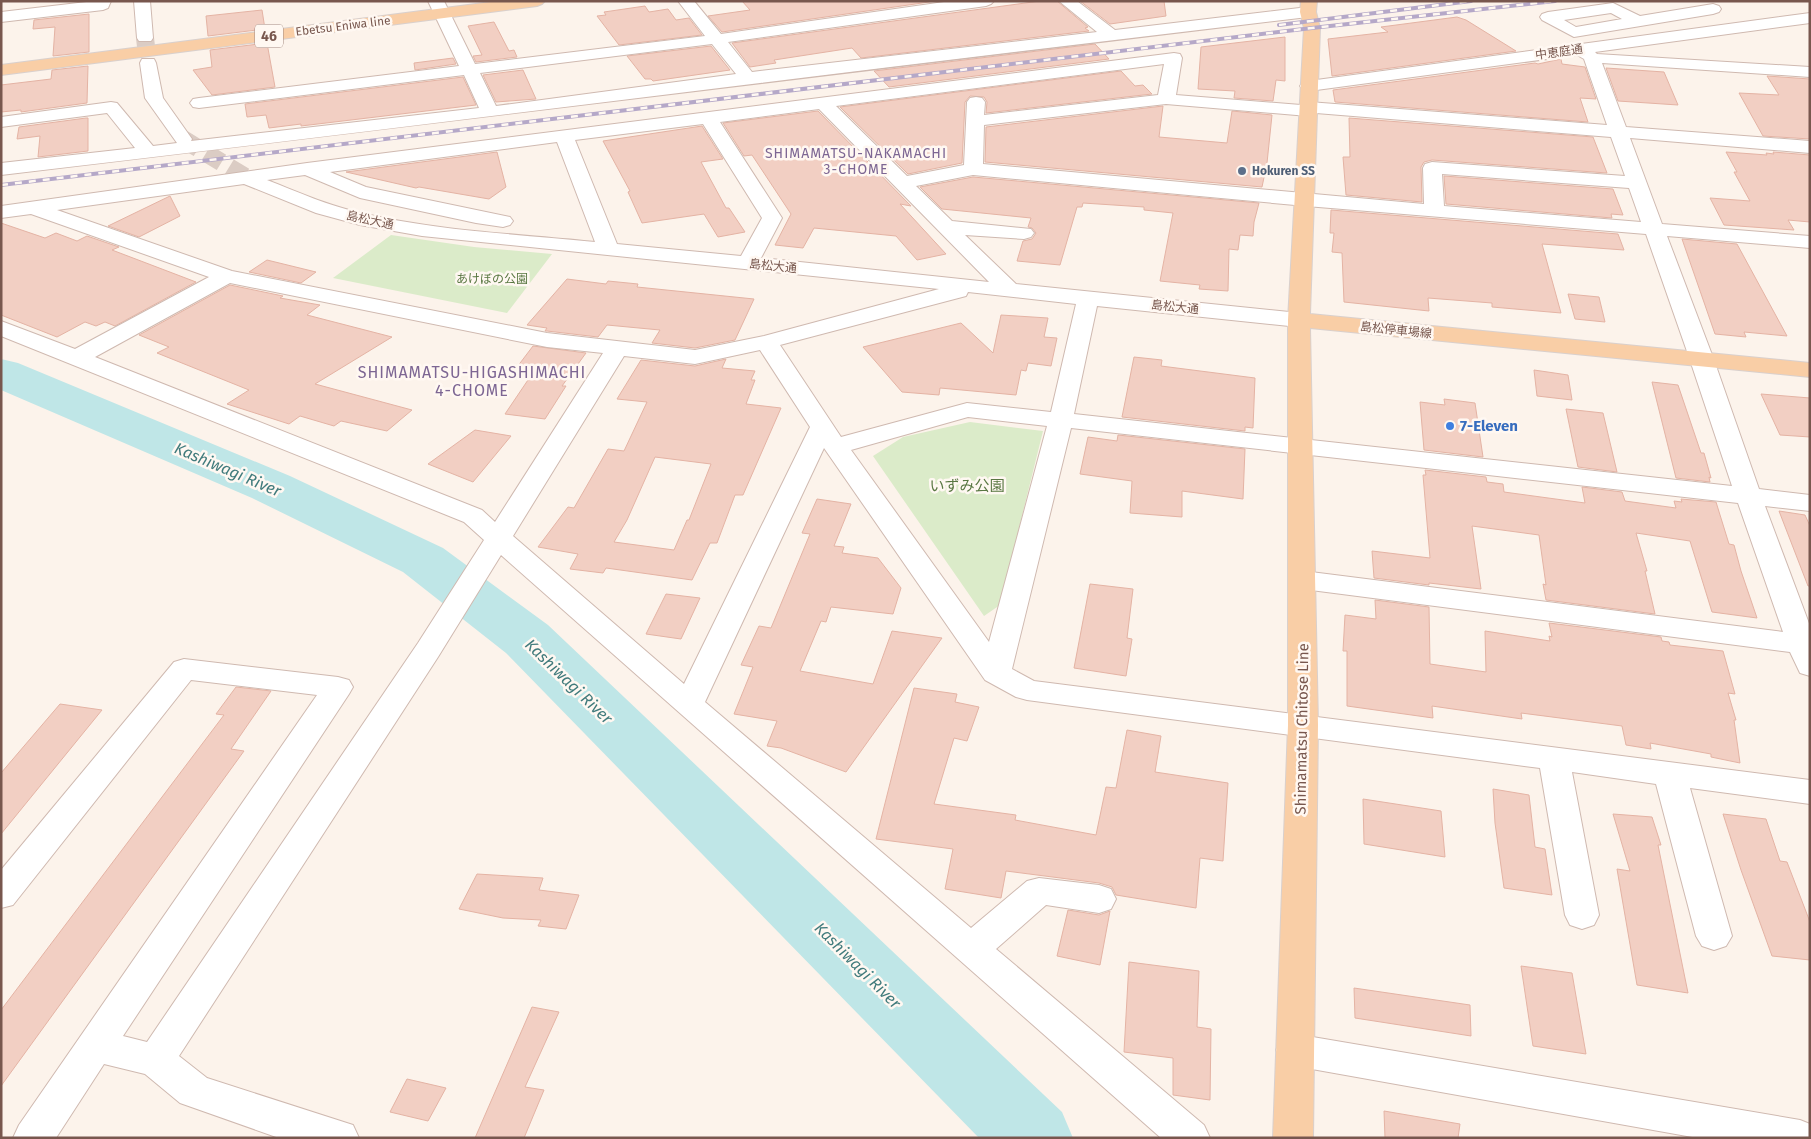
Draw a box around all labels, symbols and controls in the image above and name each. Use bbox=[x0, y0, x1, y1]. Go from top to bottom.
street label: Ebetsu Eniwa line bbox=[295, 13, 391, 39]
road number: 46 bbox=[255, 24, 283, 48]
street label: 中恵庭通 bbox=[1534, 42, 1584, 62]
district label: SHIMAMATSU-NAKAMACHI 3-CHOME bbox=[765, 145, 947, 178]
place label: Hokuren SS bbox=[1252, 164, 1315, 178]
marker: Hokuren SS bbox=[1236, 165, 1248, 177]
street label: 島松大通 bbox=[345, 208, 395, 232]
street label: 島松大通 bbox=[748, 257, 798, 275]
park label: あけぼの公園 bbox=[456, 272, 528, 286]
street label: 島松大通 bbox=[1150, 298, 1200, 316]
street label: 島松停車場線 bbox=[1359, 319, 1433, 341]
district label: SHIMAMATSU-HIGASHIMACHI 4-CHOME bbox=[358, 363, 586, 400]
place label: 7-Eleven bbox=[1460, 417, 1518, 435]
marker: 7-Eleven bbox=[1444, 420, 1456, 432]
water label: Kashiwagi River bbox=[172, 438, 285, 501]
park label: いずみ公園 bbox=[929, 477, 1005, 495]
water label: Kashiwagi River bbox=[521, 635, 617, 728]
street label: Shimamatsu Chitose Line bbox=[1292, 643, 1312, 815]
water label: Kashiwagi River bbox=[811, 918, 905, 1013]

